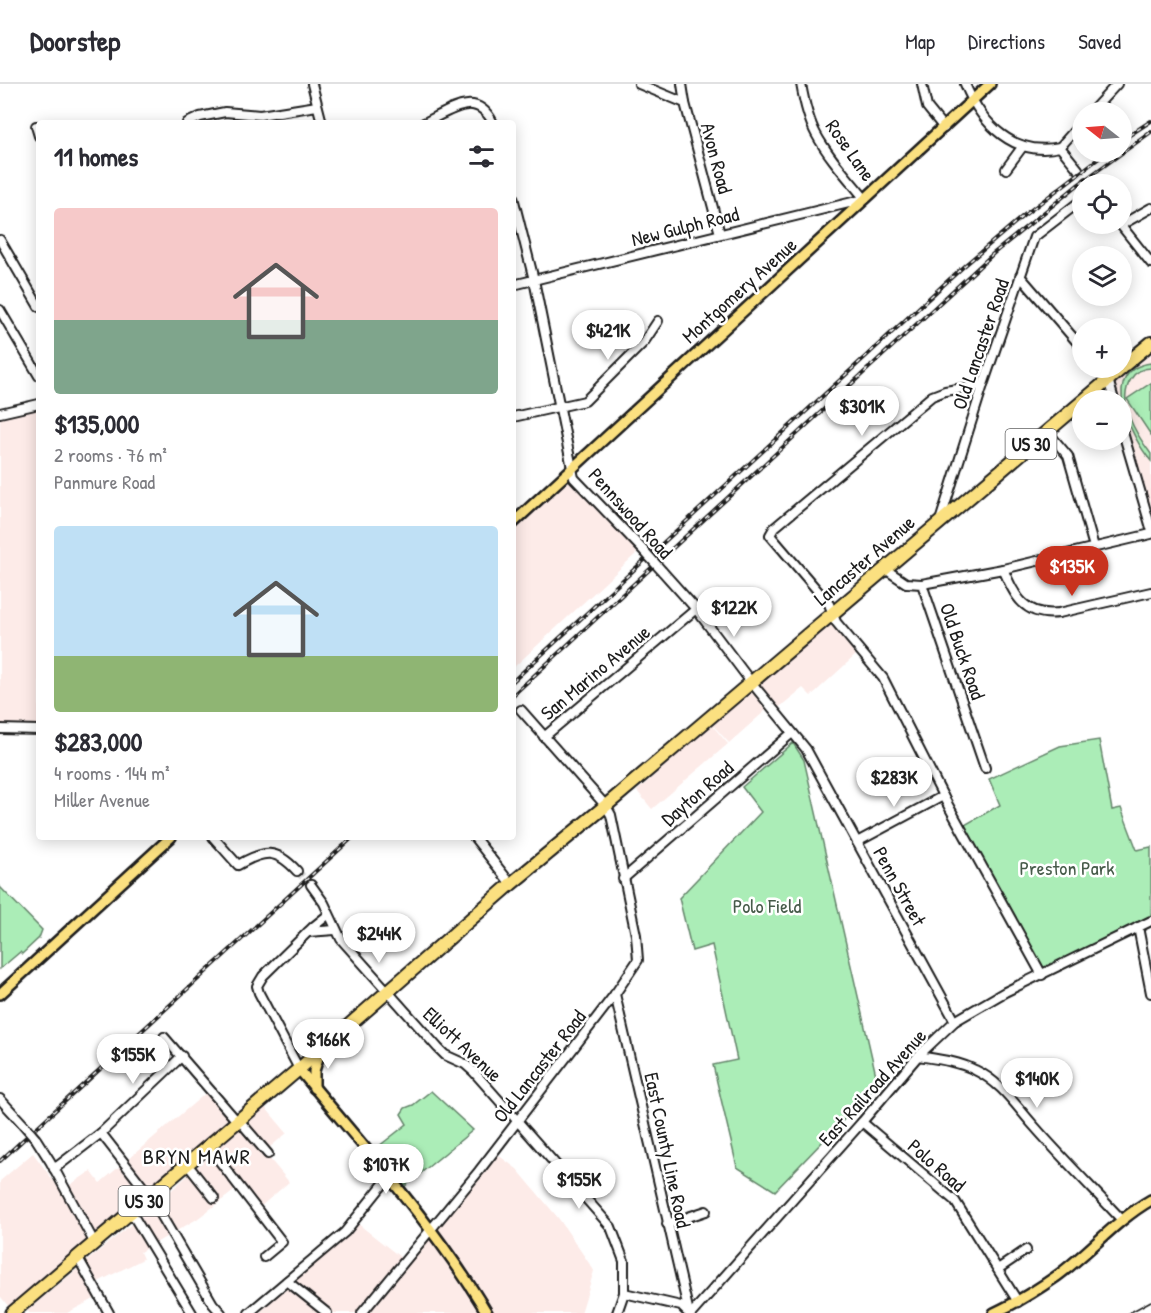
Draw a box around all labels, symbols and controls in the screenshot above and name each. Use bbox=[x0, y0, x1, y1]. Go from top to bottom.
text: Doorstep bbox=[30, 22, 120, 60]
text: Map bbox=[905, 27, 935, 56]
text: Directions bbox=[968, 27, 1045, 56]
text: Saved bbox=[1078, 27, 1121, 56]
north arrow bbox=[1072, 102, 1132, 162]
map controls bbox=[1072, 102, 1132, 450]
street label: Rose Lane bbox=[820, 114, 882, 186]
street label: Avon Road bbox=[695, 120, 739, 197]
text: 11 homes bbox=[54, 139, 138, 174]
icon: filters bbox=[465, 140, 498, 173]
button: locate bbox=[1072, 174, 1132, 234]
street label: New Gulph Road bbox=[628, 200, 742, 252]
street label: Montgomery Avenue bbox=[676, 231, 802, 349]
button: layers bbox=[1072, 246, 1132, 306]
icon: home bbox=[222, 247, 330, 355]
street label: Old Lancaster Road bbox=[945, 275, 1015, 413]
pin: $421K bbox=[566, 310, 650, 361]
text: $421K bbox=[586, 316, 630, 343]
button: + bbox=[1072, 318, 1132, 378]
pin: $301K bbox=[820, 386, 904, 437]
button: − bbox=[1072, 390, 1132, 450]
text: $301K bbox=[839, 392, 885, 419]
text: $135,000 bbox=[54, 406, 139, 441]
road number: US 30 bbox=[1006, 429, 1056, 459]
text: 2 rooms · 76 m² bbox=[54, 441, 167, 468]
street label: Pennswood Road bbox=[583, 462, 679, 565]
text: Panmure Road bbox=[54, 468, 155, 495]
street label: Lancaster Avenue bbox=[808, 509, 920, 611]
pin: $135K bbox=[1030, 546, 1114, 597]
text: $135K bbox=[1049, 552, 1095, 579]
icon: home bbox=[222, 565, 330, 673]
pin: $122K bbox=[692, 587, 776, 638]
text: $122K bbox=[711, 593, 757, 620]
street label: Old Buck Road bbox=[934, 599, 992, 703]
street label: San Marino Avenue bbox=[535, 618, 655, 726]
text: $283,000 bbox=[54, 724, 142, 759]
street label: Dayton Road bbox=[655, 754, 739, 832]
pin: $283K bbox=[852, 757, 936, 808]
text: 4 rooms · 144 m² bbox=[54, 759, 169, 786]
text: $283K bbox=[870, 763, 918, 790]
text: Miller Avenue bbox=[54, 786, 150, 813]
street label: Penn Street bbox=[867, 841, 933, 931]
park label: Preston Park bbox=[1019, 854, 1115, 881]
park label: Polo Field bbox=[733, 892, 802, 919]
pin: $244K bbox=[337, 913, 421, 964]
text: $244K bbox=[357, 919, 401, 946]
street label: Elliott Avenue bbox=[418, 1000, 508, 1088]
street label: Old Lancaster Road bbox=[486, 1004, 592, 1128]
pin: $166K bbox=[286, 1019, 370, 1070]
street label: East Railroad Avenue bbox=[812, 1022, 932, 1152]
text: $166K bbox=[306, 1025, 350, 1052]
pin: $155K bbox=[91, 1034, 175, 1085]
text: $155K bbox=[111, 1040, 155, 1067]
pin: $140K bbox=[995, 1058, 1079, 1109]
text: $140K bbox=[1015, 1064, 1059, 1091]
street label: East County Line Road bbox=[638, 1070, 698, 1230]
street label: Polo Road bbox=[902, 1132, 972, 1198]
district label: BRYN MAWR bbox=[143, 1141, 251, 1171]
pin: $107K bbox=[344, 1144, 428, 1195]
text: $107K bbox=[363, 1150, 409, 1177]
pin: $155K bbox=[537, 1159, 621, 1210]
text: $155K bbox=[557, 1165, 601, 1192]
road number: US 30 bbox=[118, 1186, 170, 1216]

